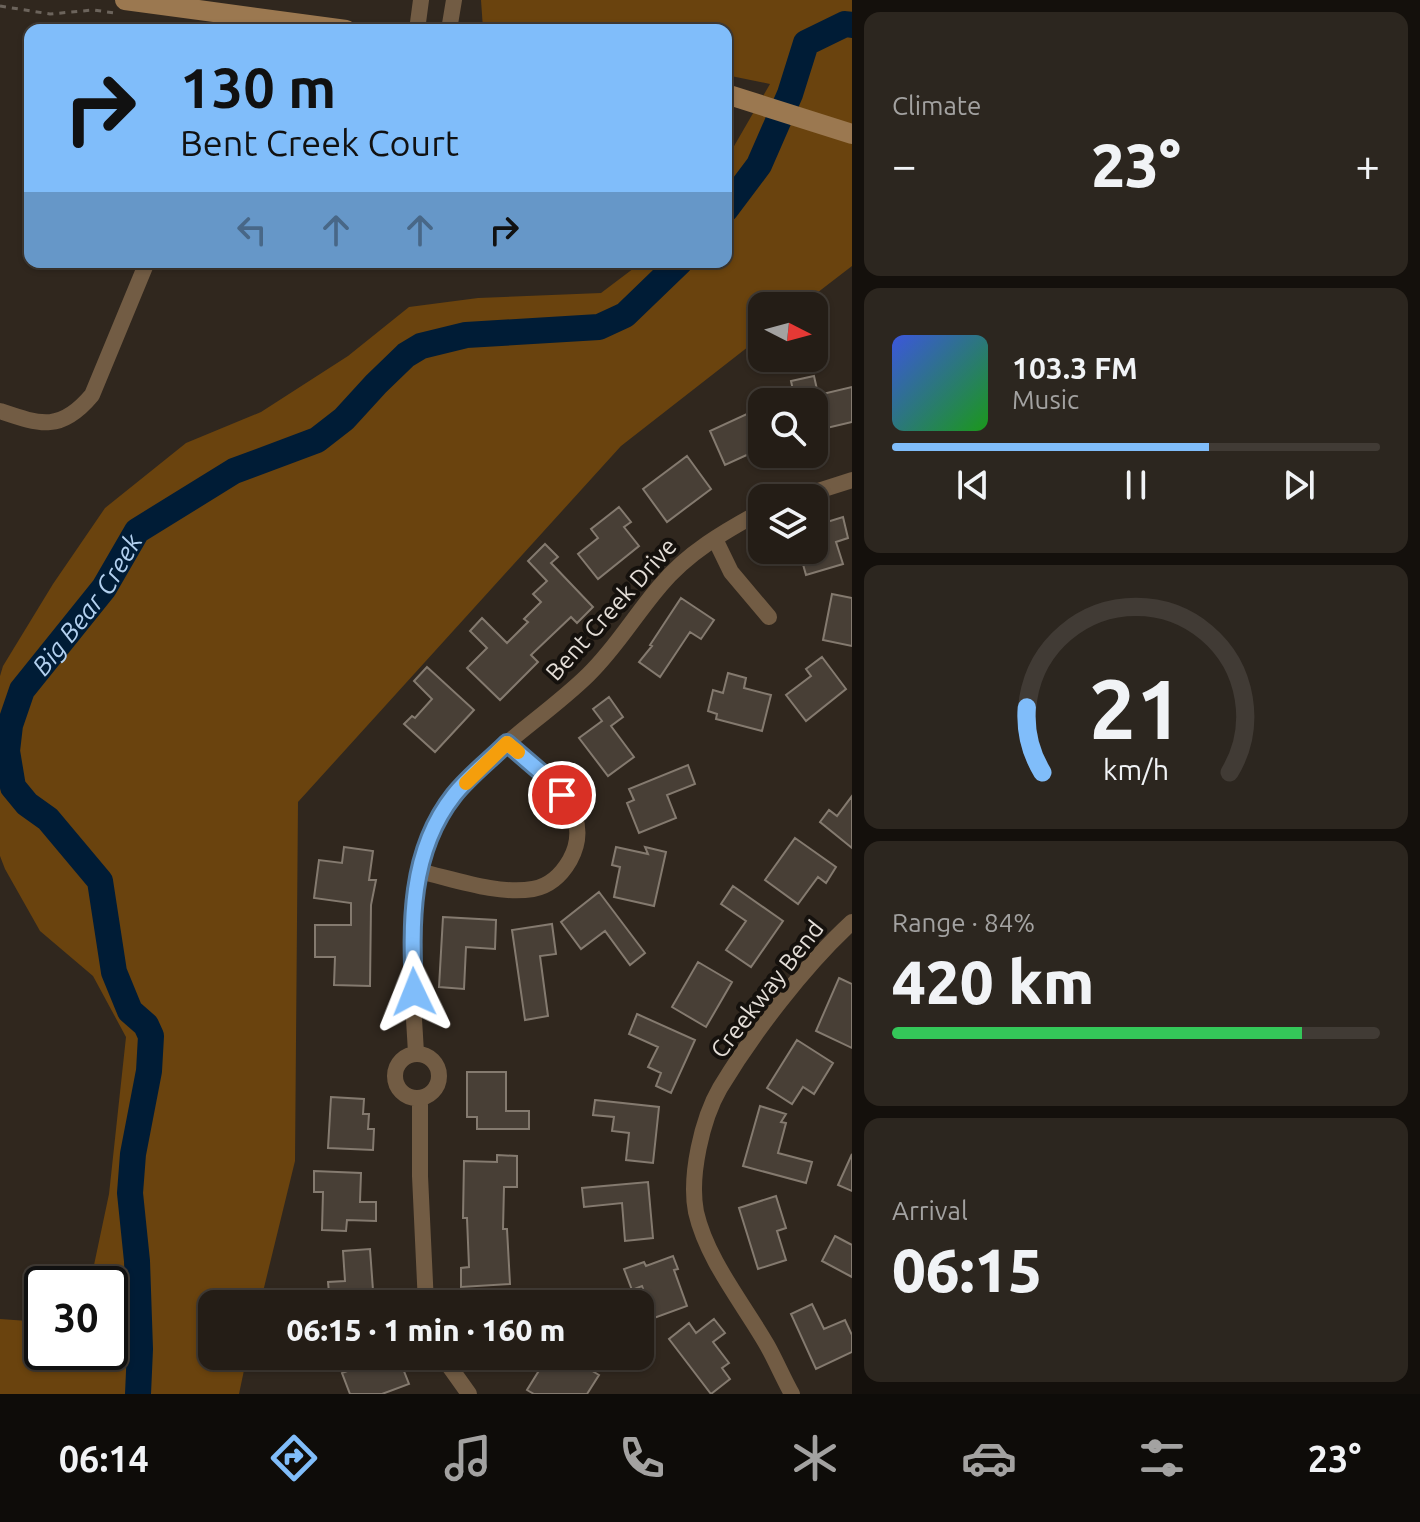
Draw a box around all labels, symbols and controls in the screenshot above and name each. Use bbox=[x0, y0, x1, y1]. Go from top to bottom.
icon: right bbox=[48, 56, 152, 160]
text: 130 m bbox=[180, 56, 336, 119]
text: Climate bbox=[892, 91, 981, 120]
text: Bent Creek Court bbox=[180, 122, 459, 163]
text: 23° bbox=[1091, 131, 1181, 198]
text: − bbox=[892, 140, 917, 189]
text: + bbox=[1355, 140, 1380, 189]
icon: left bbox=[230, 208, 274, 252]
icon: ahead bbox=[314, 208, 358, 252]
icon: ahead bbox=[398, 208, 442, 252]
icon: right bbox=[482, 208, 526, 252]
north arrow bbox=[748, 292, 828, 372]
map controls bbox=[748, 292, 828, 564]
text: 103.3 FM bbox=[1012, 351, 1138, 385]
text: Music bbox=[1012, 385, 1079, 414]
button: search bbox=[748, 388, 828, 468]
icon: previous bbox=[951, 463, 995, 507]
icon: pause bbox=[1114, 463, 1158, 507]
icon: next bbox=[1277, 463, 1321, 507]
button: layers bbox=[748, 484, 828, 564]
water label: Big Bear Creek bbox=[26, 528, 147, 680]
street label: Bent Creek Drive bbox=[540, 532, 682, 686]
text: 21 bbox=[1089, 661, 1183, 755]
text: km/h bbox=[1103, 753, 1169, 785]
pin bbox=[528, 761, 596, 829]
icon: arrive bbox=[540, 773, 584, 817]
text: Range · 84% bbox=[892, 908, 1035, 937]
street label: Creekway Bend bbox=[705, 915, 829, 1063]
text: 420 km bbox=[892, 948, 1094, 1015]
position arrow bbox=[372, 950, 456, 1034]
text: Arrival bbox=[892, 1196, 968, 1225]
text: 06:15 bbox=[892, 1236, 1042, 1303]
speed limit sign: 30 bbox=[24, 1266, 128, 1370]
text: 06:15 · 1 min · 160 m bbox=[287, 1313, 565, 1347]
icon: directions bbox=[266, 1430, 322, 1486]
icon: music bbox=[440, 1430, 496, 1486]
icon: phone bbox=[614, 1430, 670, 1486]
icon: climate bbox=[787, 1430, 843, 1486]
icon: car bbox=[961, 1430, 1017, 1486]
icon: filters bbox=[1134, 1430, 1190, 1486]
text: 06:14 bbox=[59, 1438, 149, 1479]
text: 23° bbox=[1308, 1438, 1361, 1479]

